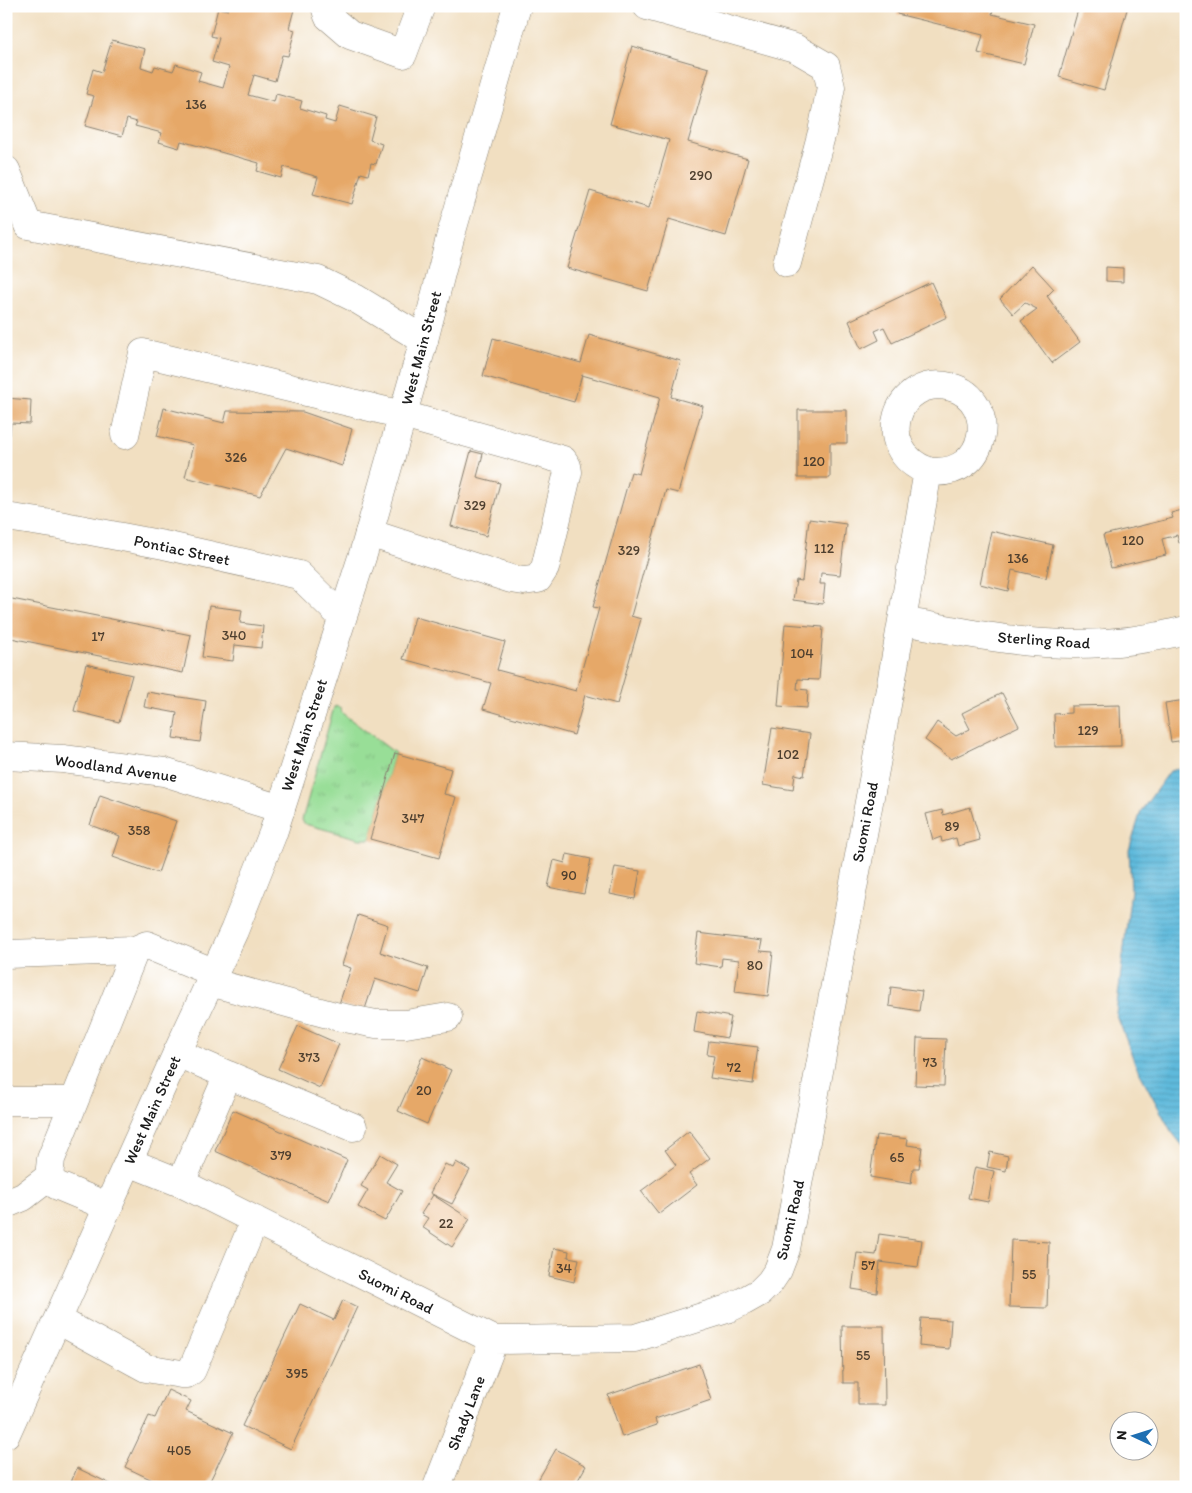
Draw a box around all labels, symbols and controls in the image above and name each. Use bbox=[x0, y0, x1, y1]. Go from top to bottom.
house number: 136 bbox=[185, 96, 207, 113]
house number: 290 bbox=[689, 167, 713, 184]
street label: West Main Street bbox=[397, 289, 445, 407]
house number: 326 bbox=[225, 449, 247, 466]
house number: 120 bbox=[803, 453, 825, 470]
house number: 329 bbox=[464, 497, 486, 514]
street label: Pontiac Street bbox=[132, 531, 232, 569]
house number: 120 bbox=[1122, 532, 1144, 549]
house number: 112 bbox=[814, 540, 835, 557]
house number: 329 bbox=[618, 542, 640, 559]
house number: 136 bbox=[1007, 550, 1029, 567]
house number: 340 bbox=[222, 627, 246, 644]
street label: Sterling Road bbox=[997, 627, 1091, 653]
house number: 17 bbox=[91, 628, 105, 645]
house number: 104 bbox=[790, 645, 814, 662]
street label: West Main Street bbox=[277, 676, 331, 794]
house number: 129 bbox=[1077, 722, 1099, 739]
house number: 102 bbox=[777, 746, 800, 763]
street label: Woodland Avenue bbox=[54, 750, 179, 786]
street label: Suomi Road bbox=[848, 780, 882, 864]
house number: 347 bbox=[402, 810, 425, 827]
house number: 89 bbox=[945, 818, 960, 835]
house number: 358 bbox=[128, 822, 151, 839]
house number: 90 bbox=[561, 867, 577, 884]
house number: 80 bbox=[747, 957, 763, 974]
house number: 373 bbox=[298, 1049, 320, 1066]
street label: West Main Street bbox=[119, 1053, 185, 1167]
house number: 73 bbox=[923, 1054, 938, 1071]
house number: 72 bbox=[727, 1059, 742, 1076]
house number: 20 bbox=[416, 1082, 432, 1099]
house number: 379 bbox=[270, 1147, 292, 1164]
house number: 65 bbox=[890, 1149, 904, 1166]
street label: Suomi Road bbox=[772, 1178, 809, 1262]
house number: 22 bbox=[439, 1215, 454, 1232]
house number: 57 bbox=[861, 1257, 875, 1274]
house number: 34 bbox=[556, 1260, 573, 1277]
street label: Suomi Road bbox=[355, 1264, 437, 1318]
house number: 55 bbox=[1022, 1266, 1036, 1283]
house number: 55 bbox=[856, 1347, 870, 1364]
house number: 395 bbox=[286, 1365, 308, 1382]
street label: Shady Lane bbox=[443, 1373, 489, 1453]
north arrow bbox=[1110, 1410, 1160, 1460]
text: N bbox=[1113, 1430, 1130, 1440]
house number: 405 bbox=[167, 1442, 191, 1459]

